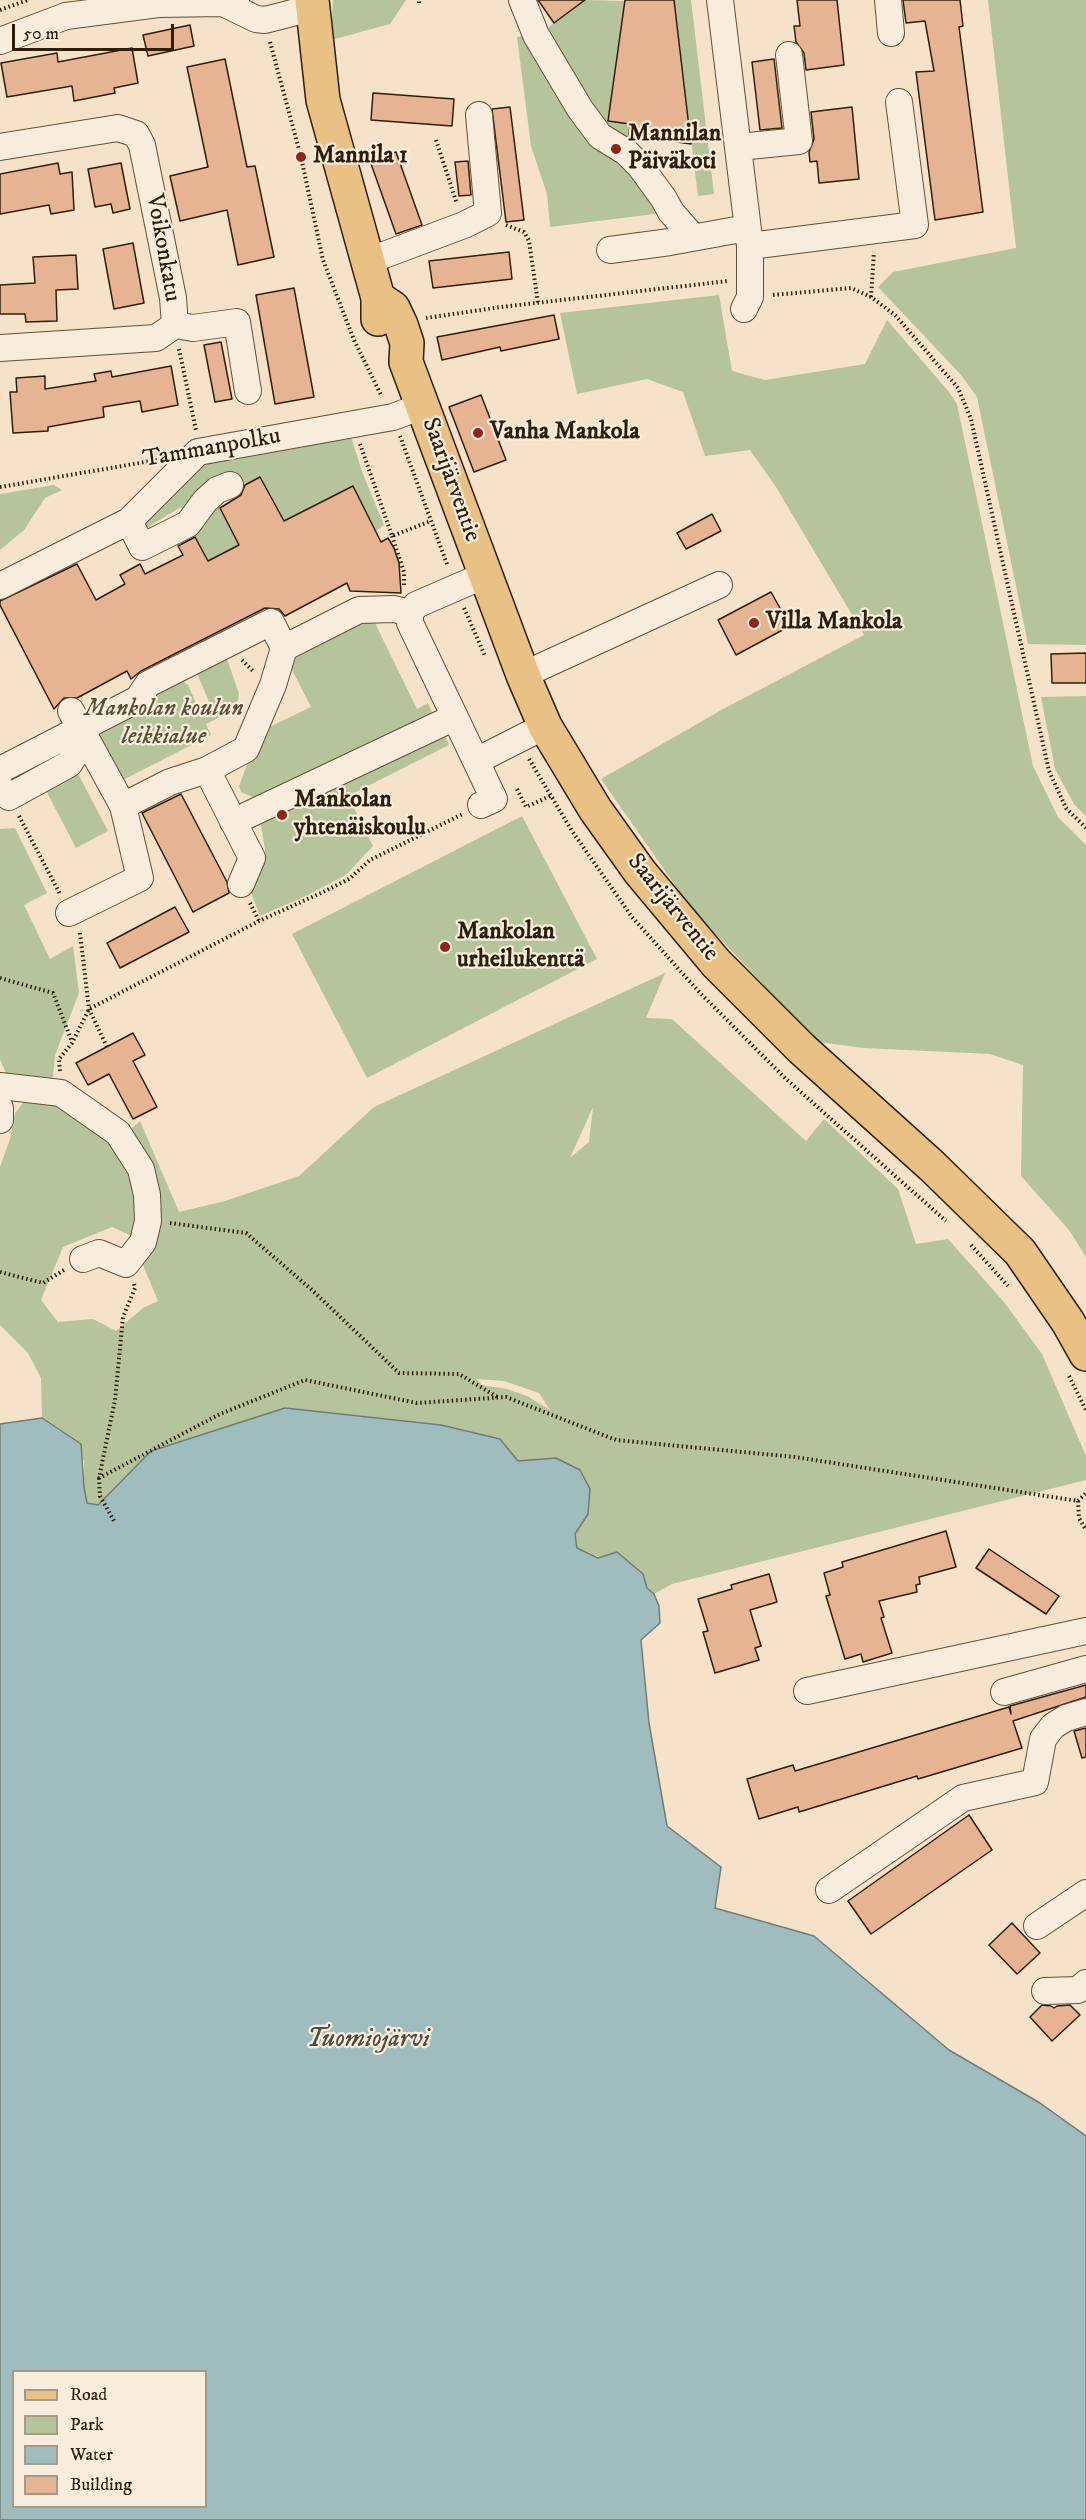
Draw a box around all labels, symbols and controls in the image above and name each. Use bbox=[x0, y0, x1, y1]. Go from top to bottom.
scale bar bbox=[15, 12, 177, 50]
text: 50 m bbox=[23, 23, 59, 45]
place label: Mannilan Päiväkoti bbox=[628, 121, 721, 177]
marker: Mannilan Päiväkoti bbox=[609, 142, 623, 156]
place label: Mannila 1 bbox=[313, 143, 408, 171]
marker: Mannila 1 bbox=[294, 150, 308, 164]
street label: Voikonkatu bbox=[138, 192, 186, 304]
street label: Saarijärventie bbox=[414, 414, 486, 546]
place label: Vanha Mankola bbox=[490, 419, 640, 447]
street label: Tammanpolku bbox=[141, 423, 283, 475]
marker: Vanha Mankola bbox=[471, 426, 485, 440]
place label: Villa Mankola bbox=[766, 609, 902, 637]
marker: Villa Mankola bbox=[747, 616, 761, 630]
park label: Mankolan koulun leikkialue bbox=[85, 696, 243, 752]
place label: Mankolan yhtenäiskoulu bbox=[294, 787, 426, 843]
marker: Mankolan yhtenäiskoulu bbox=[275, 808, 289, 822]
street label: Saarijärventie bbox=[620, 848, 724, 968]
place label: Mankolan urheilukenttä bbox=[457, 919, 584, 975]
marker: Mankolan urheilukenttä bbox=[438, 940, 452, 954]
water label: Tuomiojärvi bbox=[306, 2025, 430, 2057]
legend bbox=[12, 2370, 207, 2508]
text: Road bbox=[70, 2384, 107, 2406]
text: Park bbox=[70, 2414, 104, 2436]
text: Water bbox=[70, 2444, 113, 2466]
text: Building bbox=[70, 2474, 132, 2496]

